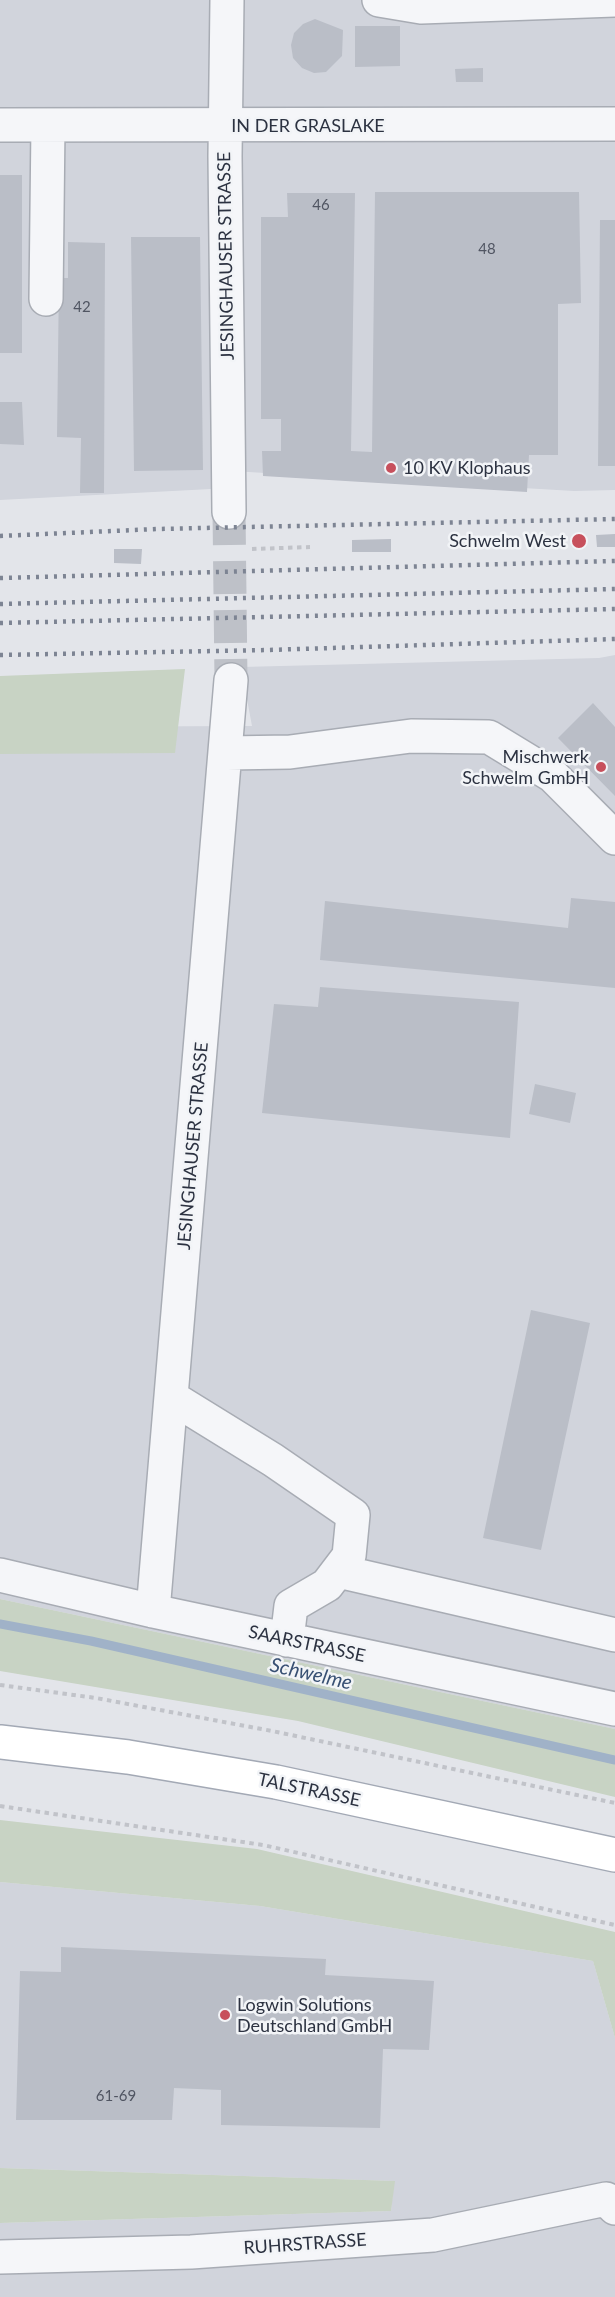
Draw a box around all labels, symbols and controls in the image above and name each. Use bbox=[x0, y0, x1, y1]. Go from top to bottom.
street label: IN DER GRASLAKE bbox=[231, 115, 385, 137]
street label: JESINGHAUSER STRASSE bbox=[213, 152, 239, 360]
house number: 46 bbox=[312, 196, 330, 214]
house number: 48 bbox=[478, 240, 496, 258]
house number: 42 bbox=[73, 298, 91, 316]
place label: 10 KV Klophaus bbox=[403, 457, 530, 479]
marker: 10 KV Klophaus bbox=[384, 461, 398, 475]
place label: Schwelm West bbox=[449, 530, 566, 552]
marker: Schwelm West bbox=[570, 532, 588, 550]
place label: Mischwerk Schwelm GmbH bbox=[462, 746, 589, 789]
marker: Mischwerk Schwelm GmbH bbox=[594, 760, 608, 774]
street label: JESINGHAUSER STRASSE bbox=[173, 1041, 213, 1251]
street label: SAARSTRASSE bbox=[247, 1621, 367, 1667]
water label: Schwelme bbox=[268, 1653, 354, 1695]
street label: TALSTRASSE bbox=[256, 1769, 362, 1811]
place label: Logwin Solutions Deutschland GmbH bbox=[237, 1994, 392, 2036]
marker: Logwin Solutions Deutschland GmbH bbox=[218, 2008, 232, 2022]
house number: 61-69 bbox=[96, 2087, 136, 2105]
street label: RUHRSTRASSE bbox=[243, 2229, 367, 2259]

